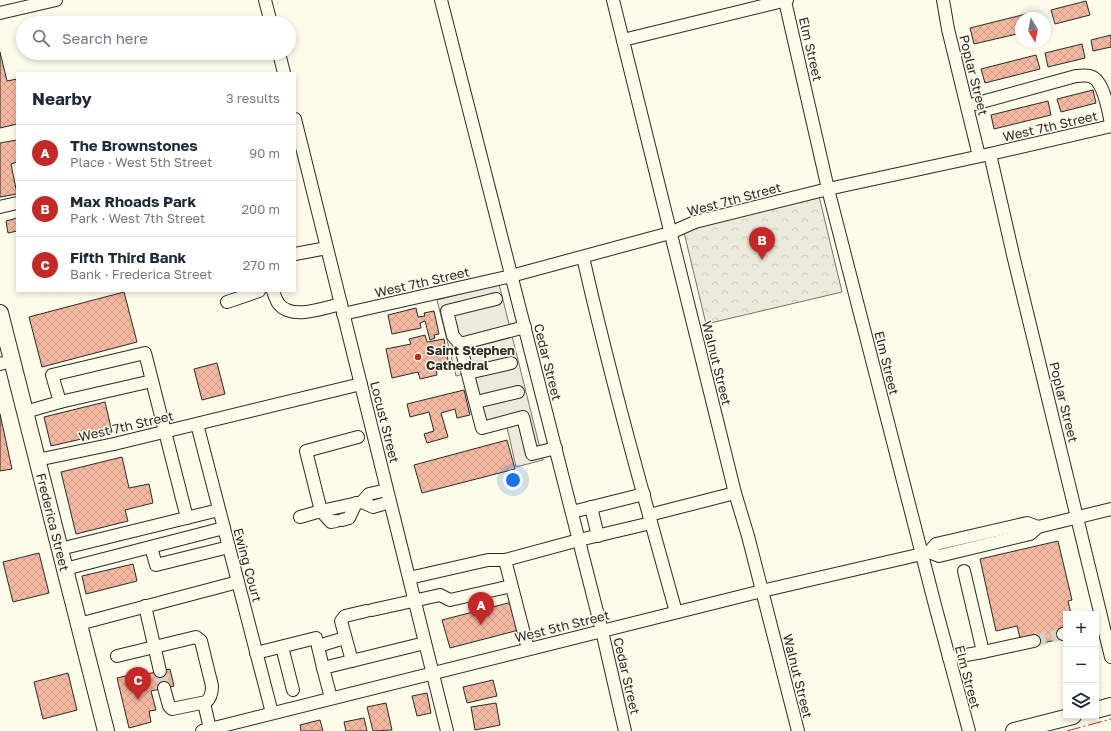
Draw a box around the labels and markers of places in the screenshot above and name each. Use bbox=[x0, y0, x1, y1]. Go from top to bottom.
pin: B bbox=[749, 227, 775, 260]
place label: Saint Stephen Cathedral bbox=[426, 342, 515, 373]
marker: Saint Stephen Cathedral bbox=[413, 352, 423, 362]
pin: A bbox=[468, 592, 494, 625]
pin: C bbox=[125, 667, 151, 700]

